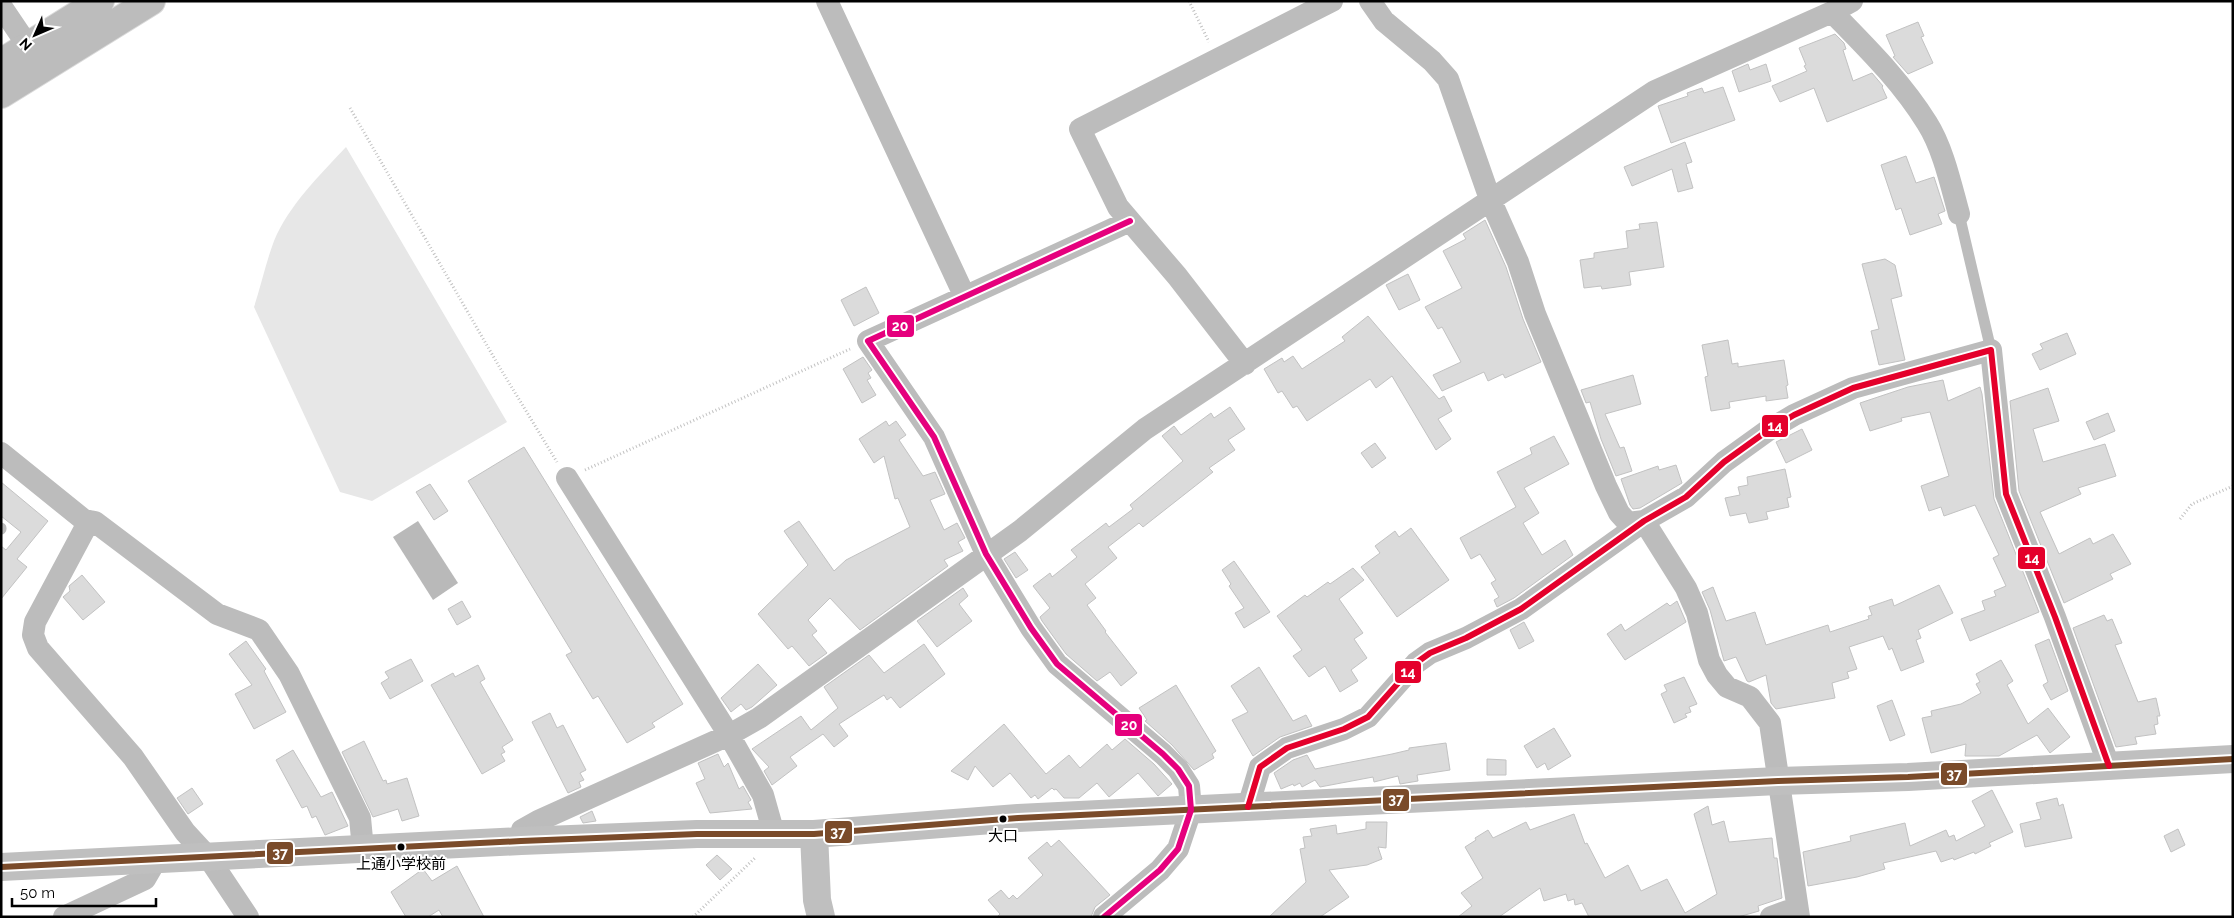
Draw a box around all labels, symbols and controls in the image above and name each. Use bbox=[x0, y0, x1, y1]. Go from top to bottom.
north arrow bbox=[10, 10, 60, 60]
text: N bbox=[16, 35, 35, 54]
line badge: 20 bbox=[886, 314, 915, 338]
text: 20 bbox=[892, 318, 908, 334]
line badge: 14 bbox=[1761, 414, 1789, 438]
text: 14 bbox=[1768, 418, 1782, 434]
line badge: 14 bbox=[2017, 546, 2046, 570]
text: 14 bbox=[2025, 550, 2039, 566]
line badge: 14 bbox=[1394, 660, 1422, 684]
text: 14 bbox=[1401, 664, 1415, 680]
line badge: 20 bbox=[1114, 713, 1143, 737]
text: 20 bbox=[1121, 717, 1137, 733]
line badge: 37 bbox=[1940, 762, 1968, 786]
text: 37 bbox=[1946, 766, 1962, 782]
line badge: 37 bbox=[1382, 788, 1410, 812]
text: 37 bbox=[1388, 791, 1404, 807]
marker: 大口 bbox=[998, 814, 1008, 824]
line badge: 37 bbox=[824, 820, 853, 844]
text: 37 bbox=[830, 824, 846, 840]
place label: 大口 bbox=[988, 827, 1018, 845]
line badge: 37 bbox=[266, 841, 294, 865]
marker: 上通小学校前 bbox=[396, 842, 406, 852]
text: 37 bbox=[272, 845, 288, 861]
place label: 上通小学校前 bbox=[356, 855, 446, 873]
scale bar bbox=[12, 876, 156, 908]
text: 50 m bbox=[20, 884, 55, 902]

